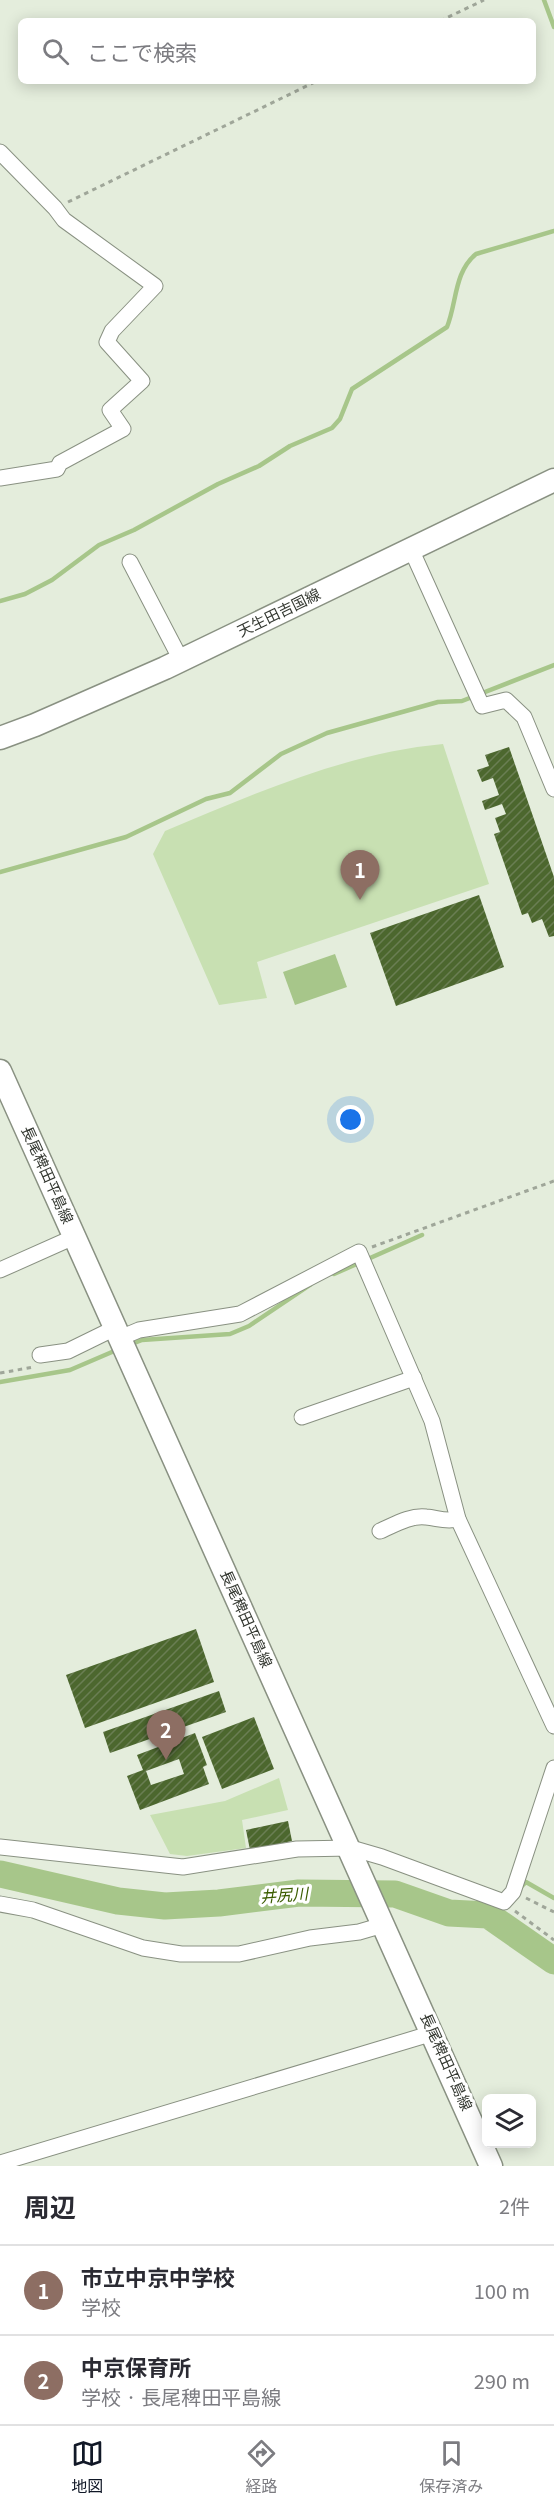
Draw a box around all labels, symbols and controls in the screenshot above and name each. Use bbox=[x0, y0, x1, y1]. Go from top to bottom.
search box bbox=[18, 18, 536, 84]
icon: search bbox=[39, 35, 72, 68]
text: ここで検索 bbox=[87, 35, 197, 67]
street label: 天生田吉国線 bbox=[233, 582, 323, 641]
pin: 1 bbox=[340, 850, 380, 900]
your location bbox=[336, 1105, 365, 1134]
street label: 長尾稗田平島線 bbox=[17, 1122, 79, 1227]
street label: 長尾稗田平島線 bbox=[216, 1566, 278, 1671]
pin: 2 bbox=[146, 1710, 186, 1760]
water label: 井尻川 bbox=[259, 1880, 311, 1908]
street label: 長尾稗田平島線 bbox=[416, 2009, 478, 2114]
map controls bbox=[482, 2094, 536, 2148]
button: layers bbox=[482, 2094, 536, 2148]
text: 周辺 bbox=[24, 2187, 76, 2224]
text: 2件 bbox=[499, 2191, 530, 2220]
text: 市立中京中学校 bbox=[81, 2260, 235, 2292]
text: 1 bbox=[38, 2276, 49, 2305]
text: 100 m bbox=[474, 2276, 530, 2305]
text: 学校 bbox=[81, 2292, 121, 2321]
text: 中京保育所 bbox=[81, 2350, 191, 2382]
text: 2 bbox=[38, 2366, 49, 2395]
text: 290 m bbox=[474, 2366, 530, 2395]
text: 学校 · 長尾稗田平島線 bbox=[81, 2382, 281, 2411]
tab: 地図 bbox=[71, 2437, 104, 2497]
tab: 経路 bbox=[245, 2437, 278, 2497]
tab: 保存済み bbox=[419, 2437, 483, 2497]

